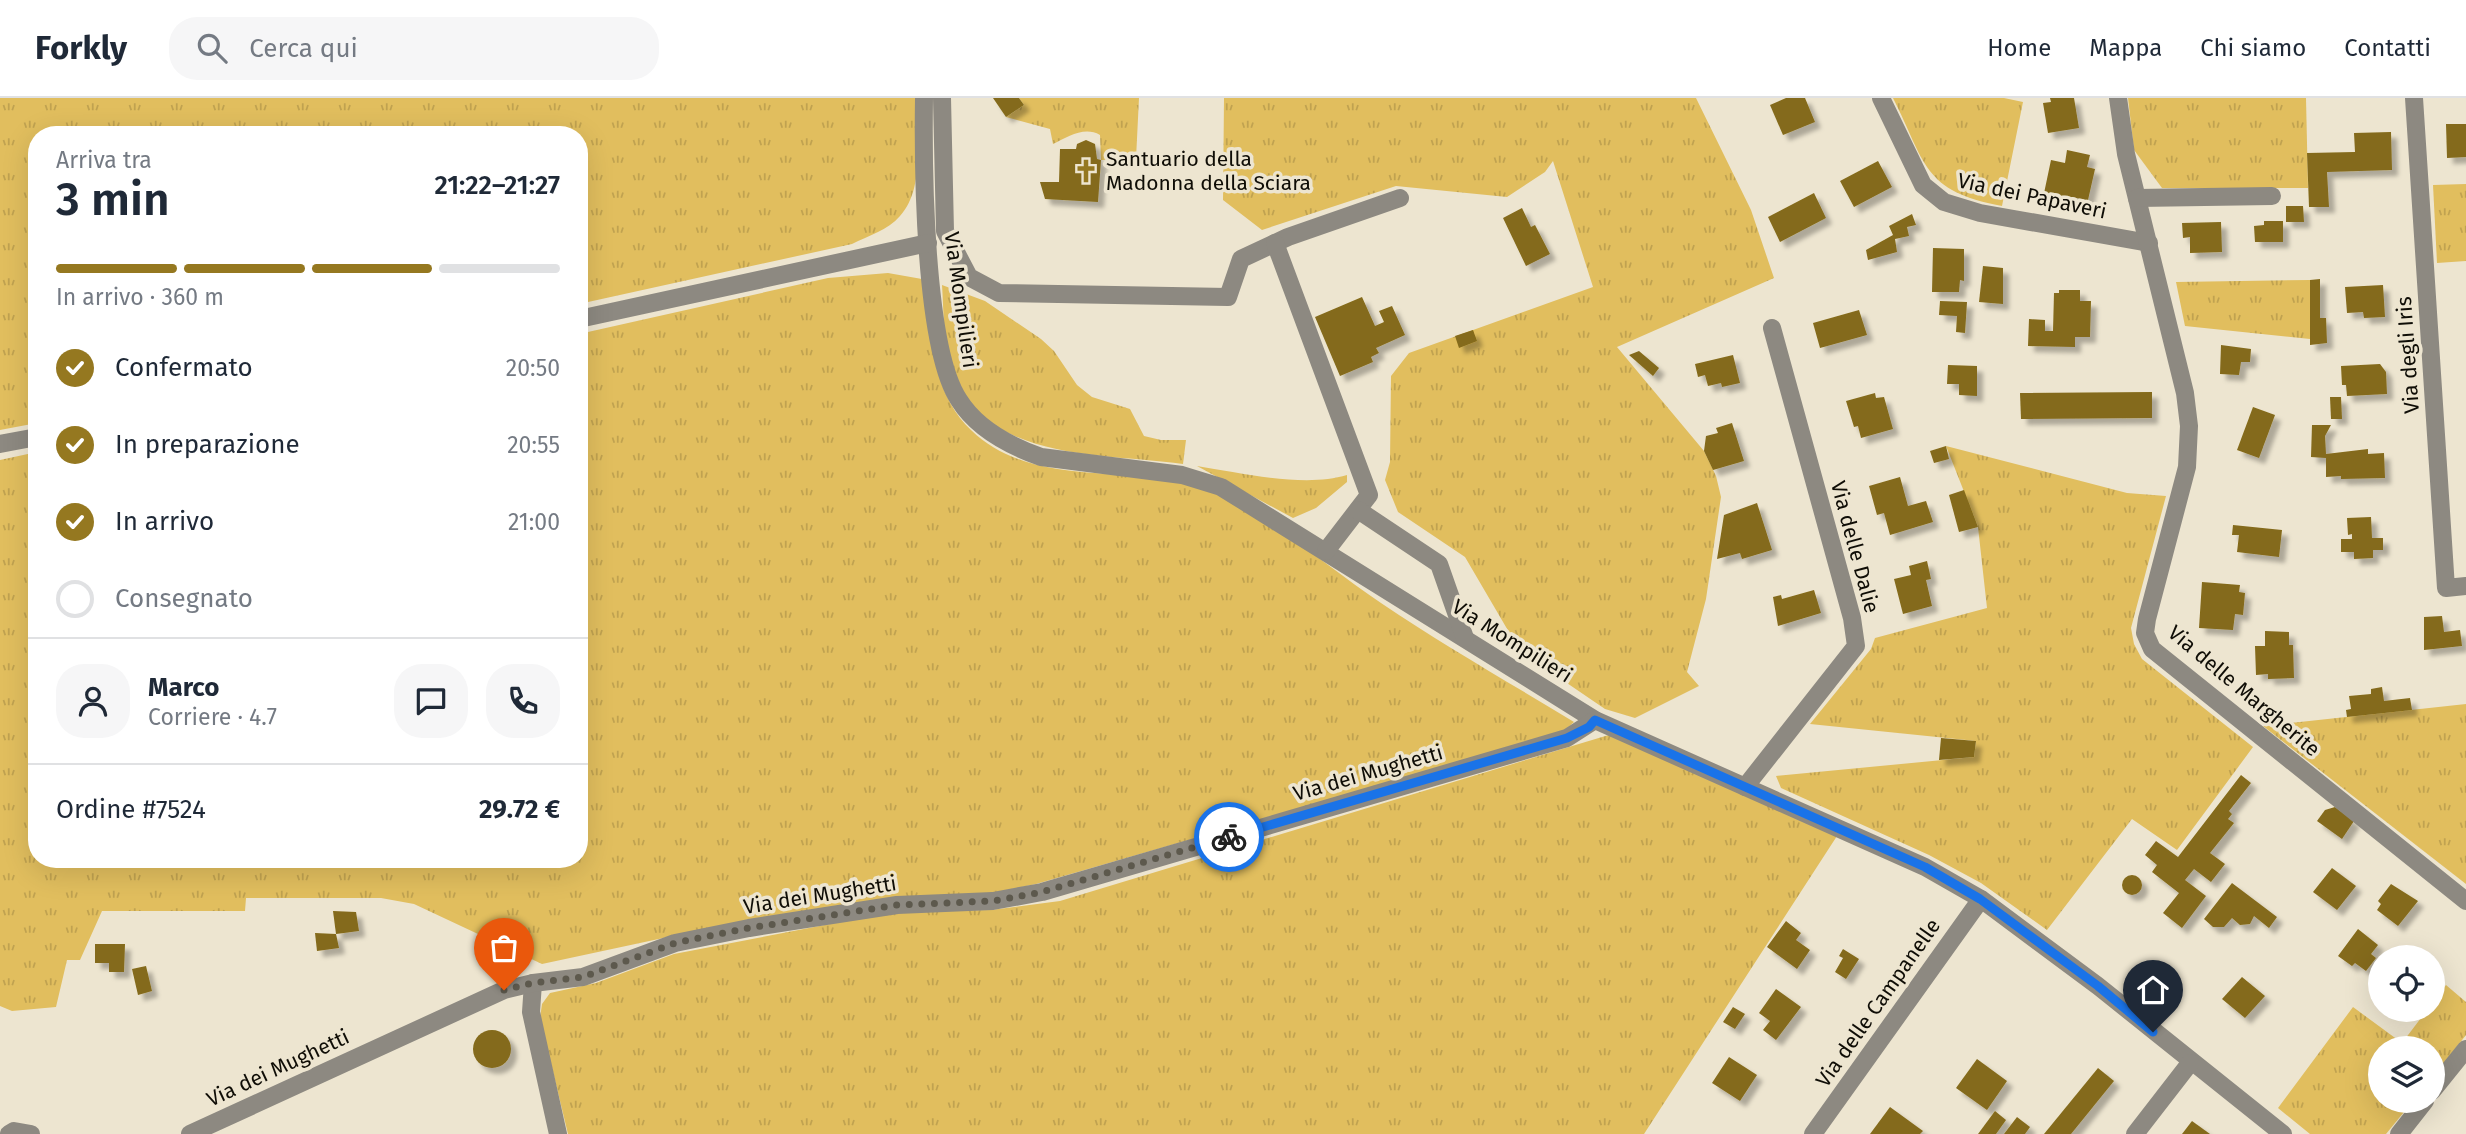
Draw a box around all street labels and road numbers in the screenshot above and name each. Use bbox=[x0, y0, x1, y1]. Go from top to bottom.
street label: Via dei Papaveri bbox=[1955, 168, 2109, 224]
street label: Via Mompilieri bbox=[939, 230, 983, 370]
street label: Via degli Iris bbox=[2391, 295, 2425, 414]
street label: Via delle Dalie bbox=[1825, 478, 1885, 616]
street label: Via Mompilieri bbox=[1447, 594, 1577, 688]
street label: Via delle Margherite bbox=[2163, 620, 2325, 762]
street label: Via dei Mughetti bbox=[1290, 739, 1446, 807]
street label: Via dei Mughetti bbox=[742, 870, 898, 920]
street label: Via delle Campanelle bbox=[1810, 914, 1946, 1092]
street label: Via dei Mughetti bbox=[203, 1024, 353, 1112]

